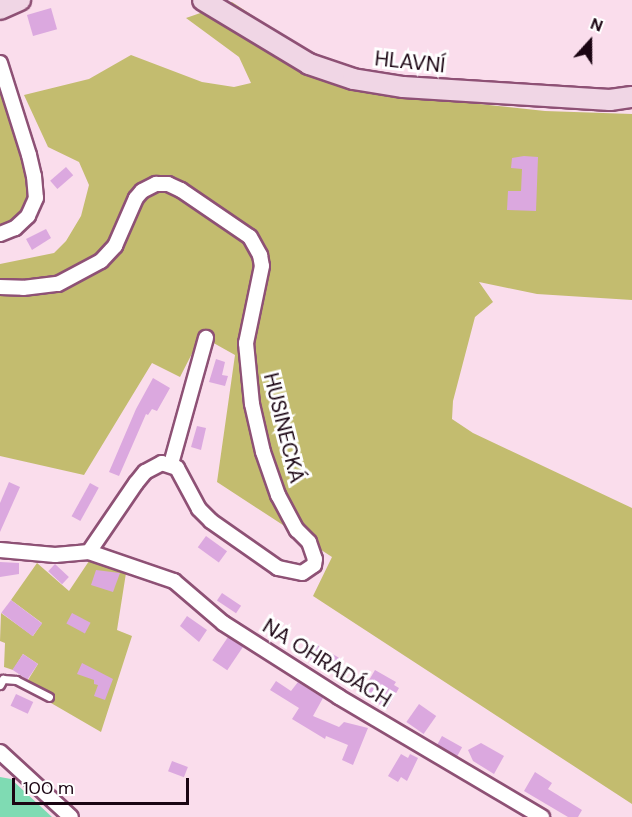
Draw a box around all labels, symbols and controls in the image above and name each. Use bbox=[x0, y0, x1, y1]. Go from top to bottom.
north arrow bbox=[560, 12, 620, 72]
text: N bbox=[587, 13, 606, 37]
street label: HLAVNÍ bbox=[374, 46, 446, 78]
street label: HUSINECKÁ bbox=[258, 370, 310, 486]
street label: NA OHRADÁCH bbox=[258, 613, 396, 713]
scale bar bbox=[15, 766, 192, 804]
text: 100 m bbox=[23, 776, 74, 800]

